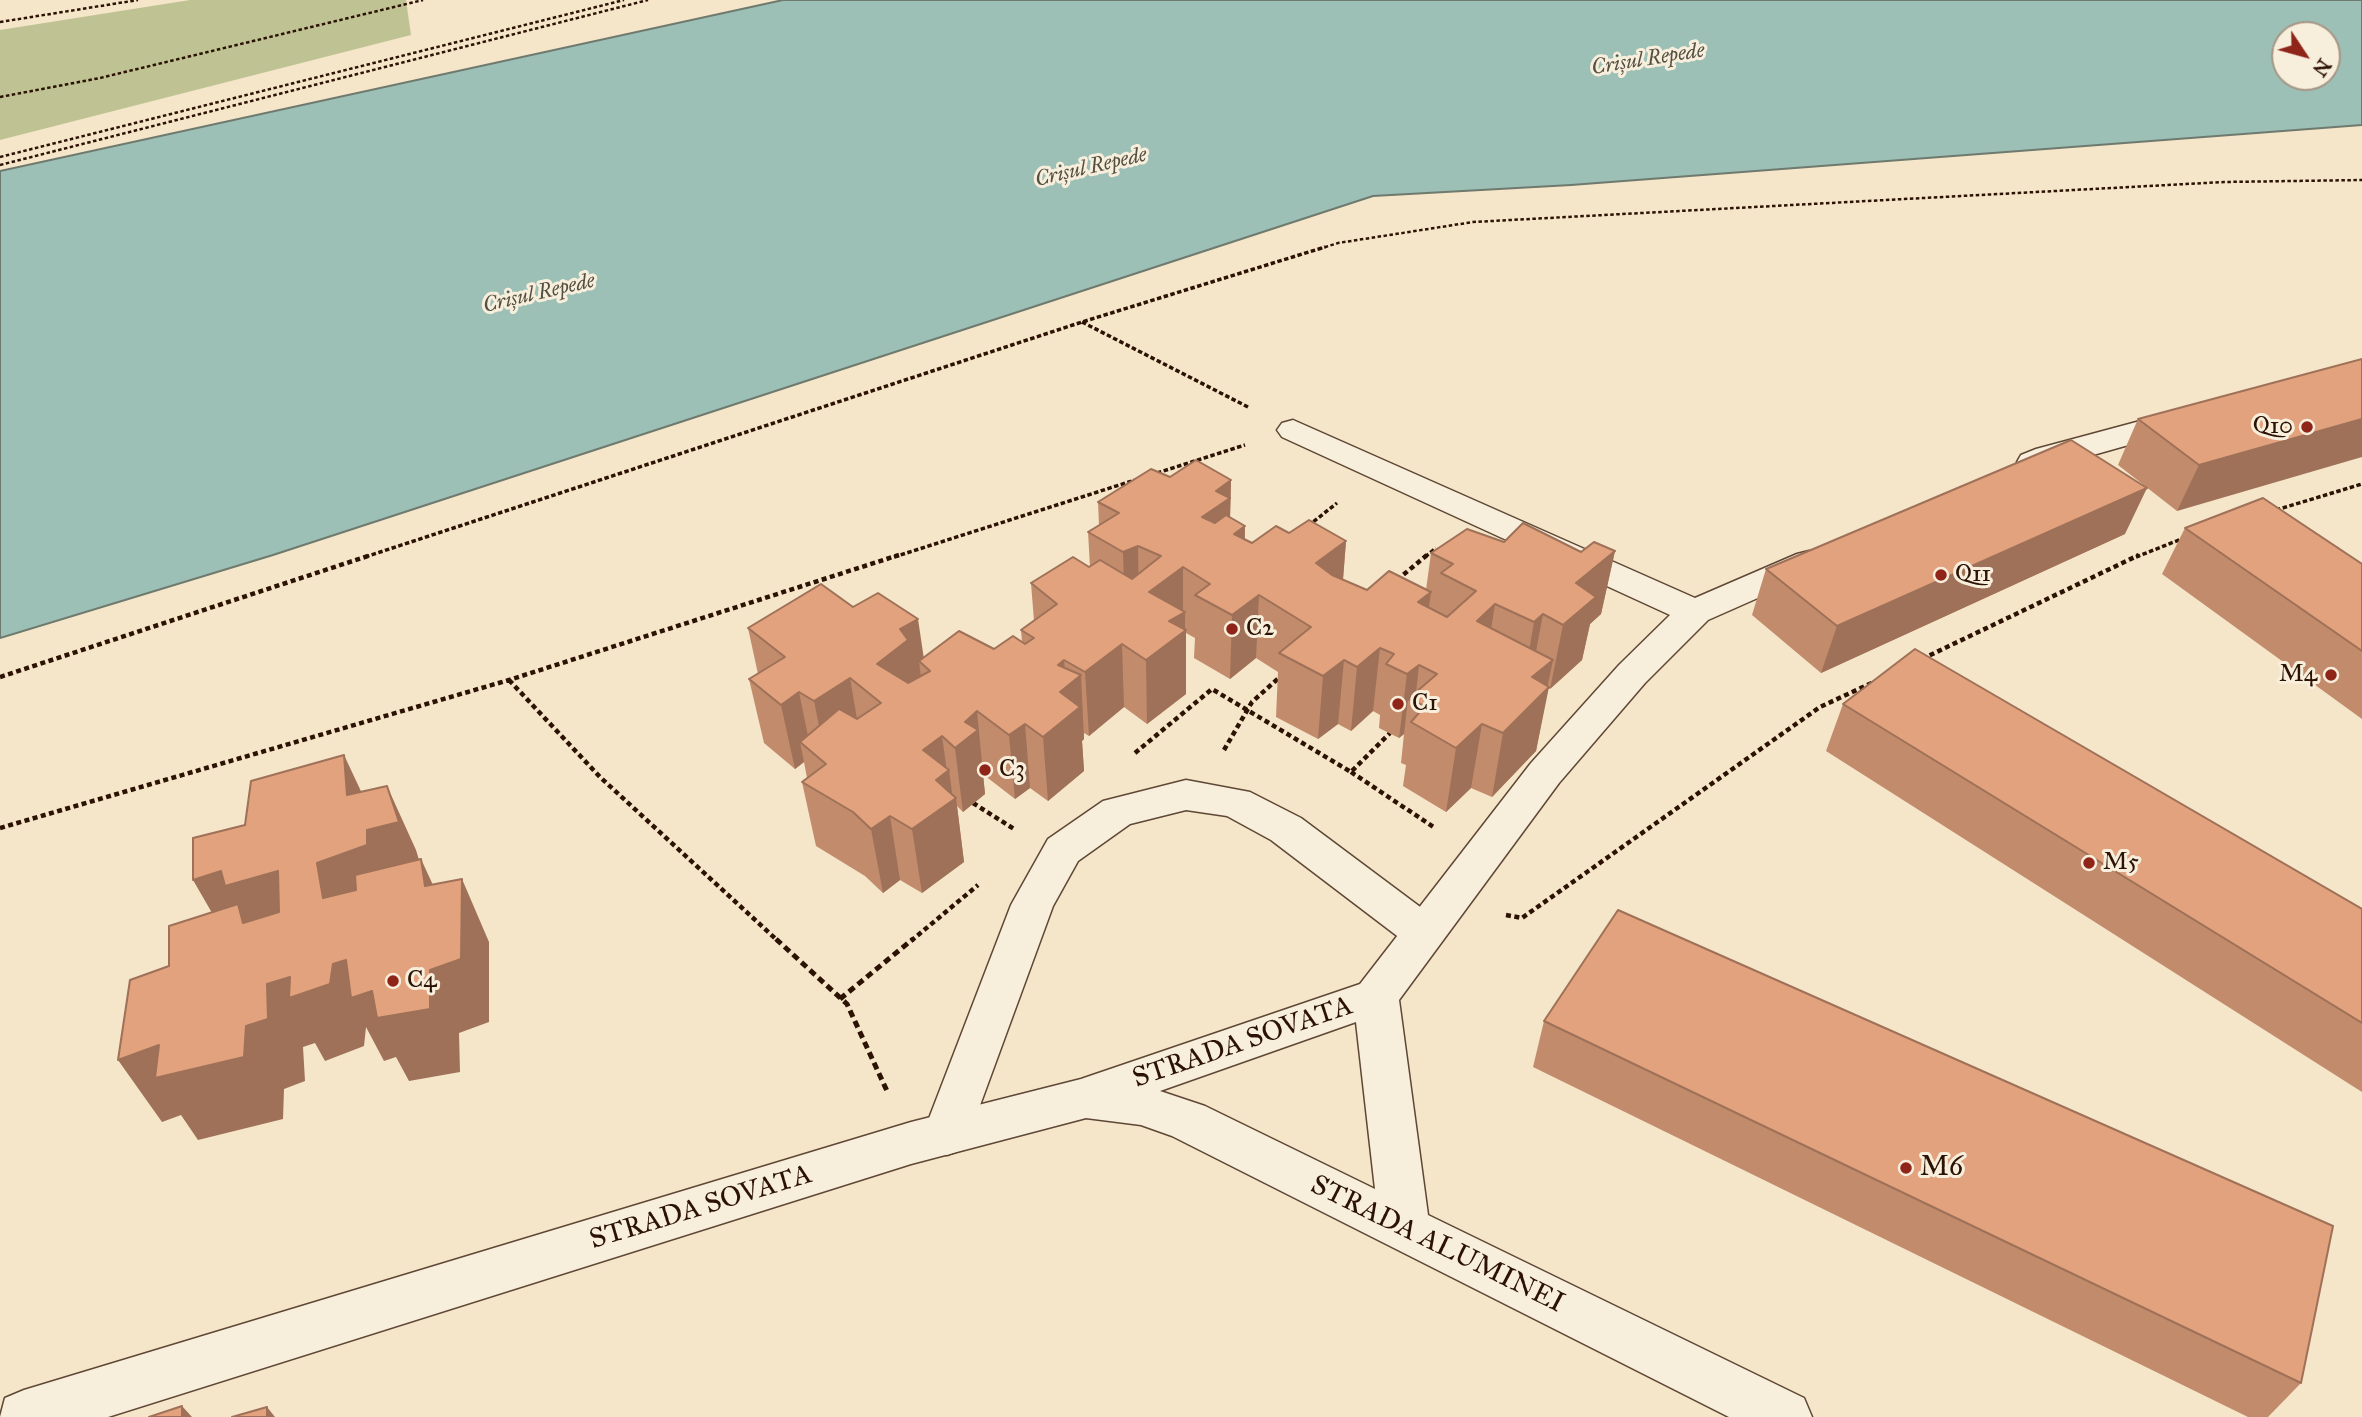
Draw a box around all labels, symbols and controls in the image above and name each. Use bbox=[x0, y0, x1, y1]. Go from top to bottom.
north arrow bbox=[2271, 21, 2341, 91]
water label: Crișul Repede bbox=[1590, 39, 1706, 81]
text: N bbox=[2308, 54, 2336, 81]
water label: Crișul Repede bbox=[1033, 143, 1149, 193]
water label: Crișul Repede bbox=[481, 269, 597, 319]
place label: Q10 bbox=[2253, 413, 2293, 441]
marker: Q10 bbox=[2299, 419, 2315, 435]
place label: Q11 bbox=[1955, 561, 1991, 589]
marker: Q11 bbox=[1933, 567, 1949, 583]
place label: C2 bbox=[1246, 615, 1274, 643]
marker: C2 bbox=[1224, 621, 1240, 637]
place label: M4 bbox=[2279, 661, 2317, 689]
marker: M4 bbox=[2323, 667, 2339, 683]
place label: C1 bbox=[1412, 690, 1438, 718]
marker: C1 bbox=[1390, 696, 1406, 712]
place label: C3 bbox=[999, 756, 1025, 784]
marker: C3 bbox=[977, 762, 993, 778]
place label: M5 bbox=[2103, 849, 2139, 877]
marker: M5 bbox=[2081, 855, 2097, 871]
place label: C4 bbox=[407, 967, 437, 995]
marker: C4 bbox=[385, 973, 401, 989]
street label: STRADA SOVATA bbox=[1129, 990, 1357, 1096]
place label: M6 bbox=[1920, 1151, 1963, 1185]
street label: STRADA SOVATA bbox=[586, 1158, 816, 1258]
marker: M6 bbox=[1898, 1160, 1914, 1176]
street label: STRADA ALUMINEI bbox=[1305, 1169, 1569, 1321]

